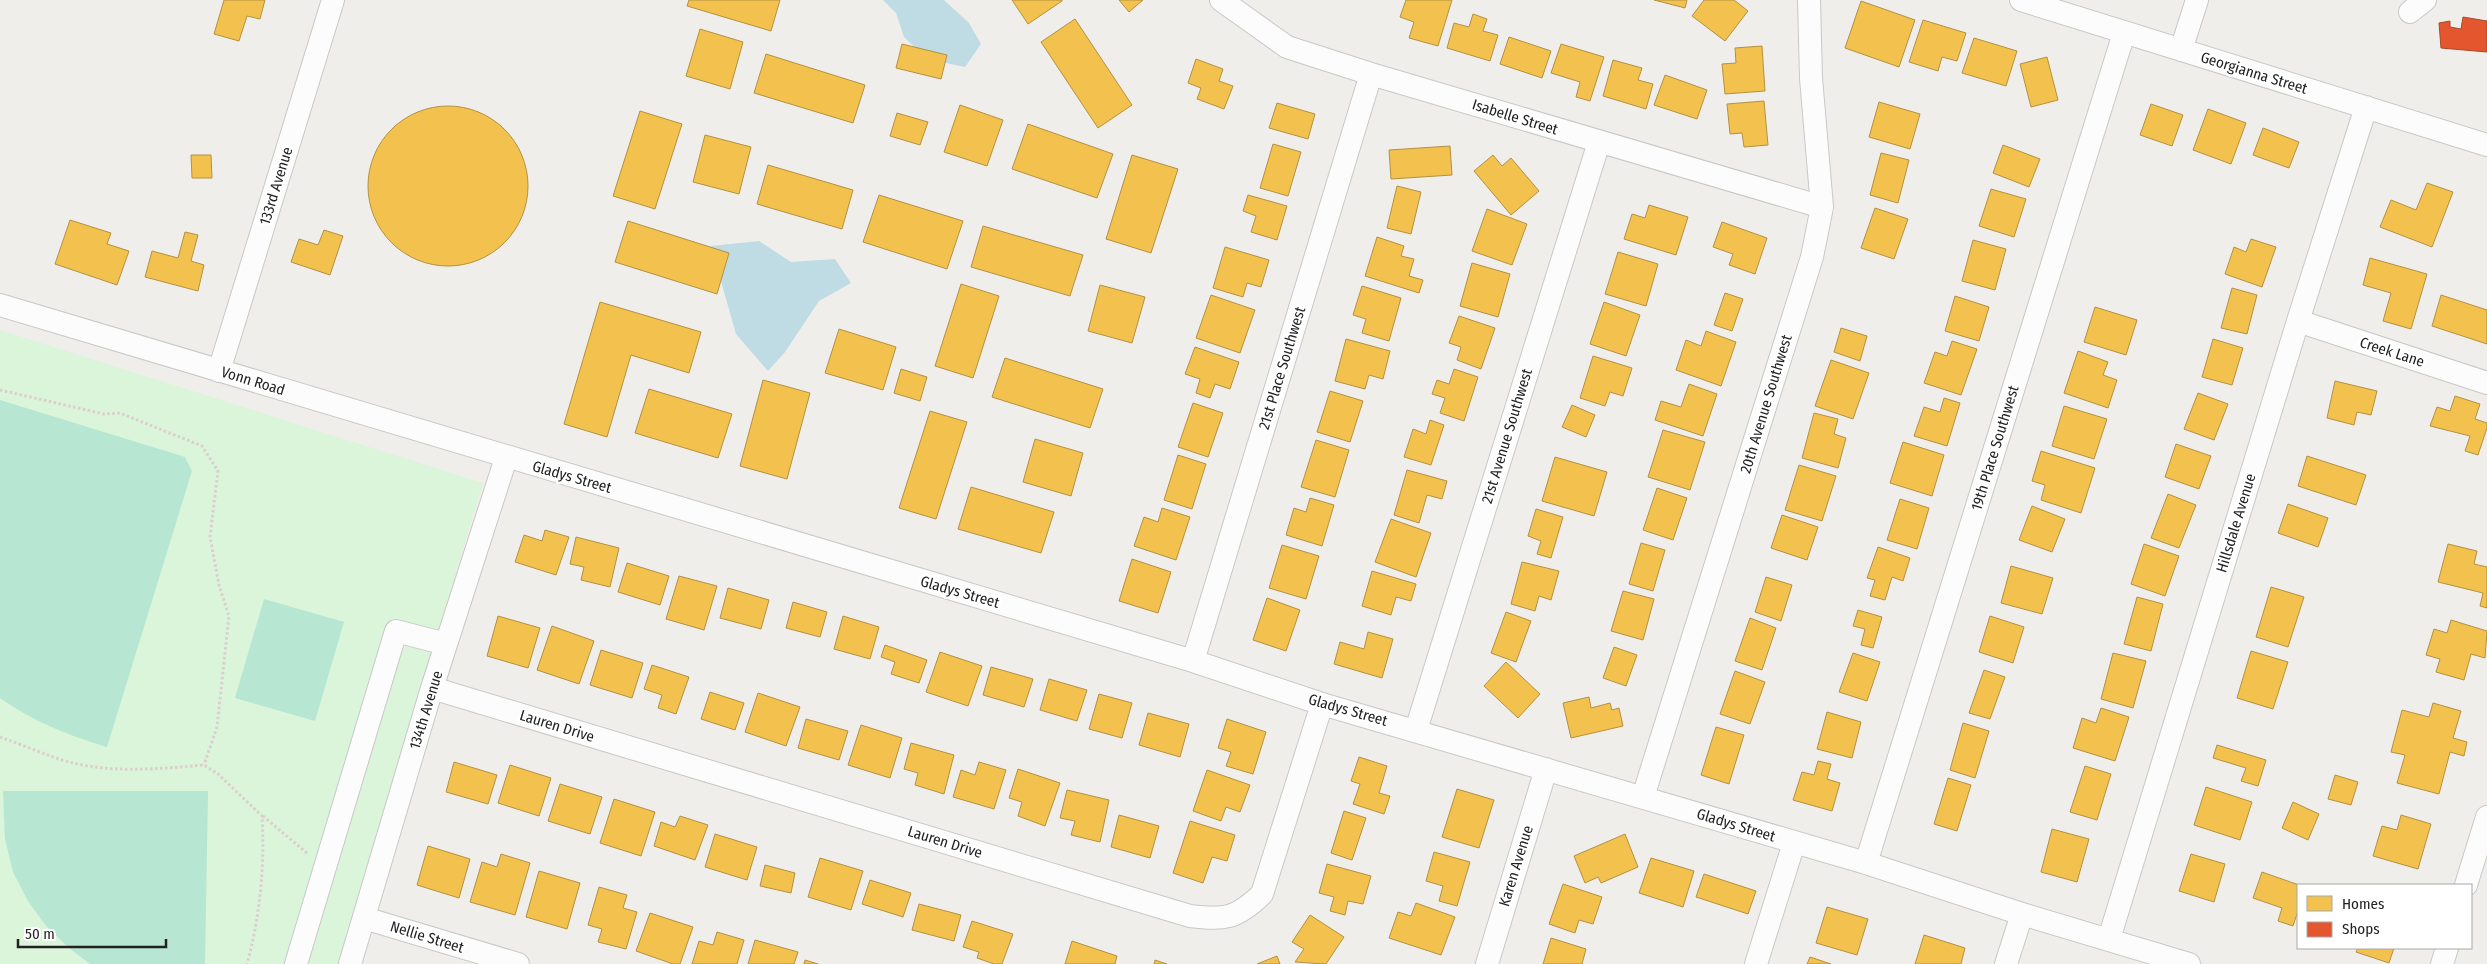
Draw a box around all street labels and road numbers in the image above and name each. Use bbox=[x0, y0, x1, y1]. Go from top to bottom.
street label: Georgianna Street bbox=[2198, 48, 2310, 98]
street label: Isabelle Street bbox=[1470, 95, 1560, 139]
street label: 133rd Avenue bbox=[256, 145, 296, 227]
street label: 21st Place Southwest bbox=[1255, 304, 1309, 432]
street label: 20th Avenue Southwest bbox=[1736, 332, 1796, 475]
street label: Creek Lane bbox=[2357, 333, 2427, 371]
street label: Vonn Road bbox=[219, 363, 287, 399]
street label: 21st Avenue Southwest bbox=[1478, 366, 1536, 506]
street label: 19th Place Southwest bbox=[1967, 383, 2023, 513]
street label: Gladys Street bbox=[530, 457, 614, 497]
street label: Hillsdale Avenue bbox=[2212, 471, 2260, 575]
street label: Gladys Street bbox=[918, 572, 1002, 612]
street label: 134th Avenue bbox=[406, 669, 446, 751]
street label: Gladys Street bbox=[1306, 690, 1390, 730]
street label: Lauren Drive bbox=[517, 706, 597, 746]
street label: Gladys Street bbox=[1695, 805, 1778, 846]
street label: Lauren Drive bbox=[905, 822, 985, 862]
street label: Karen Avenue bbox=[1495, 823, 1537, 909]
street label: Nellie Street bbox=[388, 917, 466, 957]

